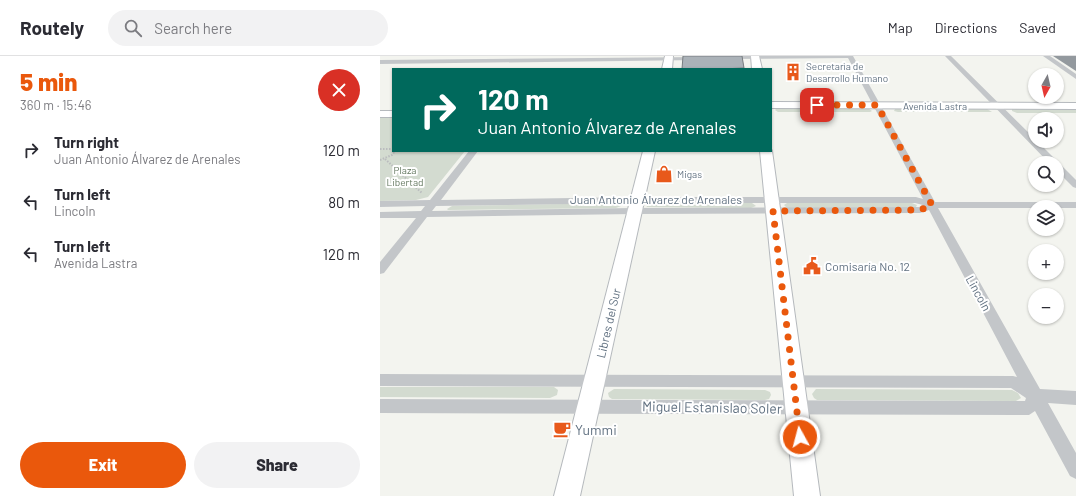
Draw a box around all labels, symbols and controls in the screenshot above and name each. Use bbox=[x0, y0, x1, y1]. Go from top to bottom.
search box bbox=[108, 10, 388, 46]
text: Routely bbox=[20, 16, 84, 39]
icon: search bbox=[122, 17, 144, 39]
text: Search here bbox=[154, 19, 232, 37]
text: Map bbox=[888, 19, 913, 36]
text: Directions bbox=[935, 19, 997, 36]
text: Saved bbox=[1019, 19, 1056, 36]
place label: Secretarìa de Desarrollo Humano bbox=[806, 60, 888, 84]
building icon: Secretarìa de Desarrollo Humano bbox=[783, 62, 803, 82]
text: 5 min bbox=[20, 67, 77, 96]
north arrow bbox=[1028, 68, 1064, 104]
map controls bbox=[1028, 68, 1064, 324]
button: close bbox=[318, 69, 360, 111]
text: 120 m bbox=[478, 82, 549, 116]
icon: right bbox=[412, 84, 464, 136]
pin bbox=[800, 88, 834, 122]
icon: arrive bbox=[806, 94, 828, 116]
text: 360 m · 15:46 bbox=[20, 97, 92, 113]
street label: Avenida Lastra bbox=[903, 100, 967, 112]
button: sound bbox=[1028, 112, 1064, 148]
text: Juan Antonio Álvarez de Arenales bbox=[478, 116, 736, 138]
text: Turn right bbox=[54, 133, 119, 151]
icon: right bbox=[20, 139, 42, 161]
text: 120 m bbox=[323, 141, 360, 159]
text: Juan Antonio Álvarez de Arenales bbox=[54, 151, 241, 167]
button: search bbox=[1028, 156, 1064, 192]
park label: Plaza Libertad bbox=[387, 164, 423, 188]
shop icon: Migas bbox=[654, 164, 674, 184]
place label: Migas bbox=[677, 168, 702, 180]
text: Turn left bbox=[54, 185, 110, 203]
icon: left bbox=[20, 191, 42, 213]
street label: Juan Antonio Álvarez de Arenales bbox=[570, 192, 742, 206]
text: 80 m bbox=[328, 193, 360, 211]
button: layers bbox=[1028, 200, 1064, 236]
text: Lincoln bbox=[54, 203, 95, 219]
text: Turn left bbox=[54, 237, 110, 255]
icon: left bbox=[20, 243, 42, 265]
button: + bbox=[1028, 244, 1064, 280]
text: 120 m bbox=[323, 245, 360, 263]
text: Avenida Lastra bbox=[54, 255, 137, 271]
public building icon: Comisaría No. 12 bbox=[802, 256, 822, 276]
place label: Comisaría No. 12 bbox=[825, 259, 910, 273]
street label: Lincoln bbox=[964, 273, 994, 313]
street label: Libres del Sur bbox=[593, 286, 623, 359]
button: − bbox=[1028, 288, 1064, 324]
street label: Miguel Estanislao Soler bbox=[642, 397, 782, 417]
position arrow bbox=[779, 416, 821, 458]
cafe icon: Yummi bbox=[552, 419, 572, 439]
place label: Yummi bbox=[575, 421, 617, 438]
button: Exit bbox=[20, 442, 186, 488]
button: Share bbox=[194, 442, 360, 488]

